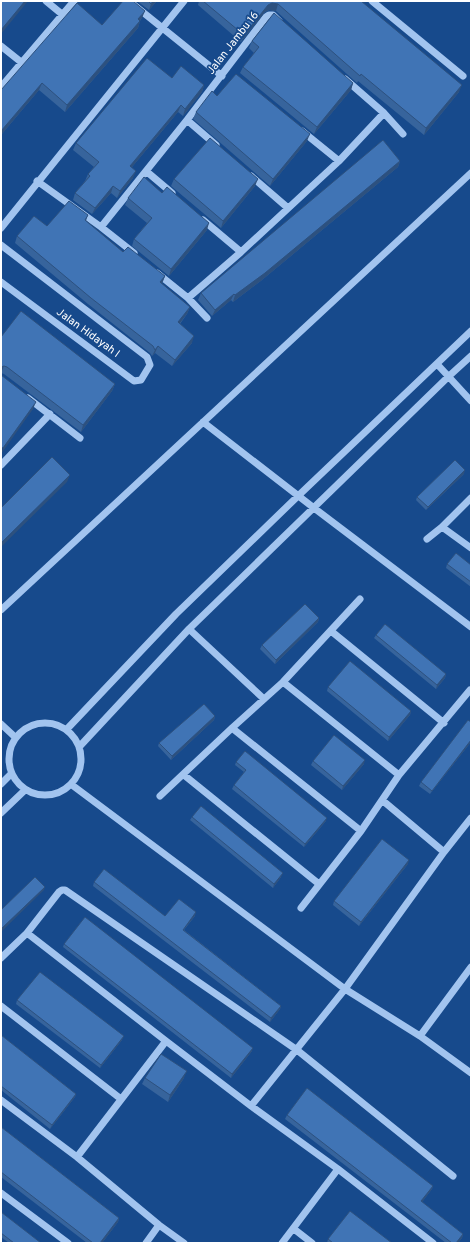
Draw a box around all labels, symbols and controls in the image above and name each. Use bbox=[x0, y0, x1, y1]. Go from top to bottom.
street label: Jalan Jambu 16 bbox=[204, 9, 262, 77]
street label: Jalan Hidayah I bbox=[54, 305, 122, 361]

